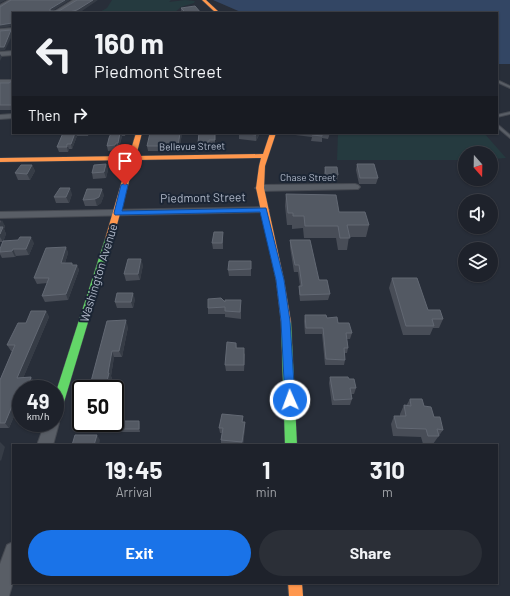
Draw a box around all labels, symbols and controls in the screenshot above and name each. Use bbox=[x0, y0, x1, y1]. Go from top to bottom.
text: 160 m bbox=[94, 26, 164, 60]
icon: left bbox=[28, 28, 80, 80]
text: Piedmont Street bbox=[94, 60, 222, 82]
icon: right bbox=[69, 104, 91, 126]
text: Then bbox=[28, 106, 61, 124]
street label: Bellevue Street bbox=[159, 139, 226, 153]
pin bbox=[108, 144, 142, 185]
north arrow bbox=[458, 146, 498, 186]
map controls bbox=[458, 146, 498, 282]
icon: arrive bbox=[114, 150, 136, 172]
street label: Chase Street bbox=[280, 171, 336, 183]
street label: Piedmont Street bbox=[160, 189, 246, 205]
button: sound bbox=[458, 194, 498, 234]
street label: Washington Avenue bbox=[76, 222, 120, 324]
button: layers bbox=[458, 242, 498, 282]
position arrow bbox=[269, 379, 311, 421]
speed limit sign: 50 bbox=[72, 380, 124, 432]
text: 49 bbox=[27, 389, 49, 413]
text: km/h bbox=[27, 410, 49, 422]
text: 19:45 bbox=[105, 455, 163, 484]
text: 1 bbox=[262, 455, 270, 484]
text: 310 bbox=[370, 455, 405, 484]
text: Arrival bbox=[116, 484, 152, 500]
text: min bbox=[256, 484, 277, 500]
text: m bbox=[382, 484, 393, 500]
button: Exit bbox=[28, 530, 251, 576]
button: Share bbox=[259, 530, 482, 576]

